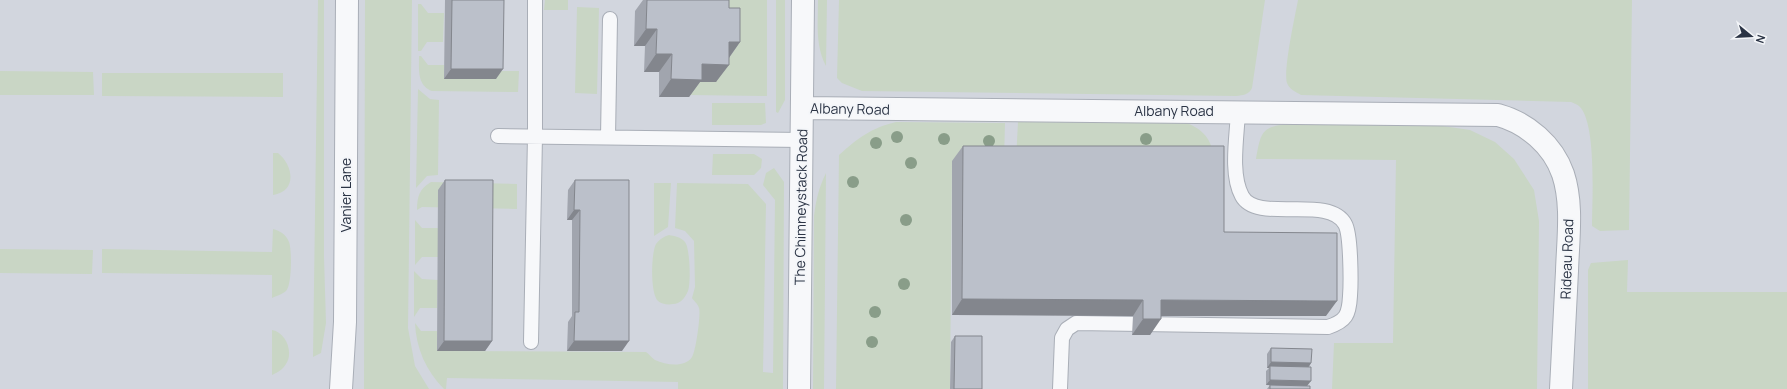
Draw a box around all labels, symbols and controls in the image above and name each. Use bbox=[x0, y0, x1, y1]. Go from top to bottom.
north arrow bbox=[1731, 16, 1771, 56]
text: N bbox=[1753, 33, 1769, 45]
street label: Albany Road bbox=[810, 98, 890, 119]
street label: Albany Road bbox=[1134, 101, 1214, 120]
street label: The Chimneystack Road bbox=[790, 129, 811, 285]
street label: Vanier Lane bbox=[336, 158, 355, 232]
street label: Rideau Road bbox=[1556, 218, 1577, 300]

